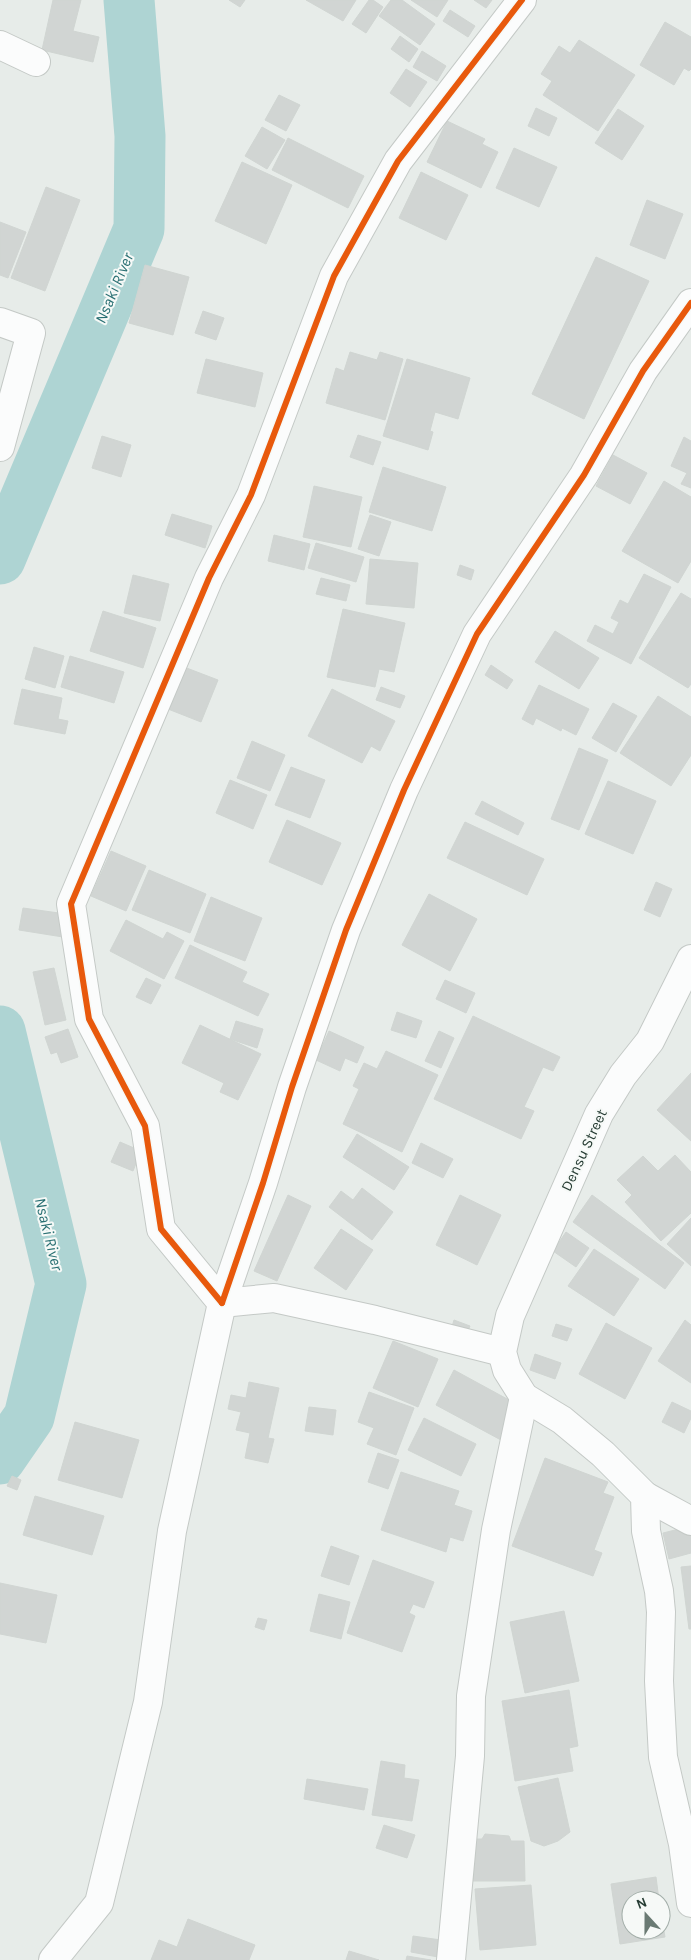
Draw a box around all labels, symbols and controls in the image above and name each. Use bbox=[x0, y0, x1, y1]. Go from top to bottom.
water label: Nsaki River bbox=[91, 249, 138, 326]
street label: Densu Street bbox=[557, 1106, 611, 1194]
water label: Nsaki River bbox=[31, 1195, 67, 1273]
north arrow bbox=[621, 1890, 671, 1940]
text: N bbox=[634, 1894, 649, 1913]

